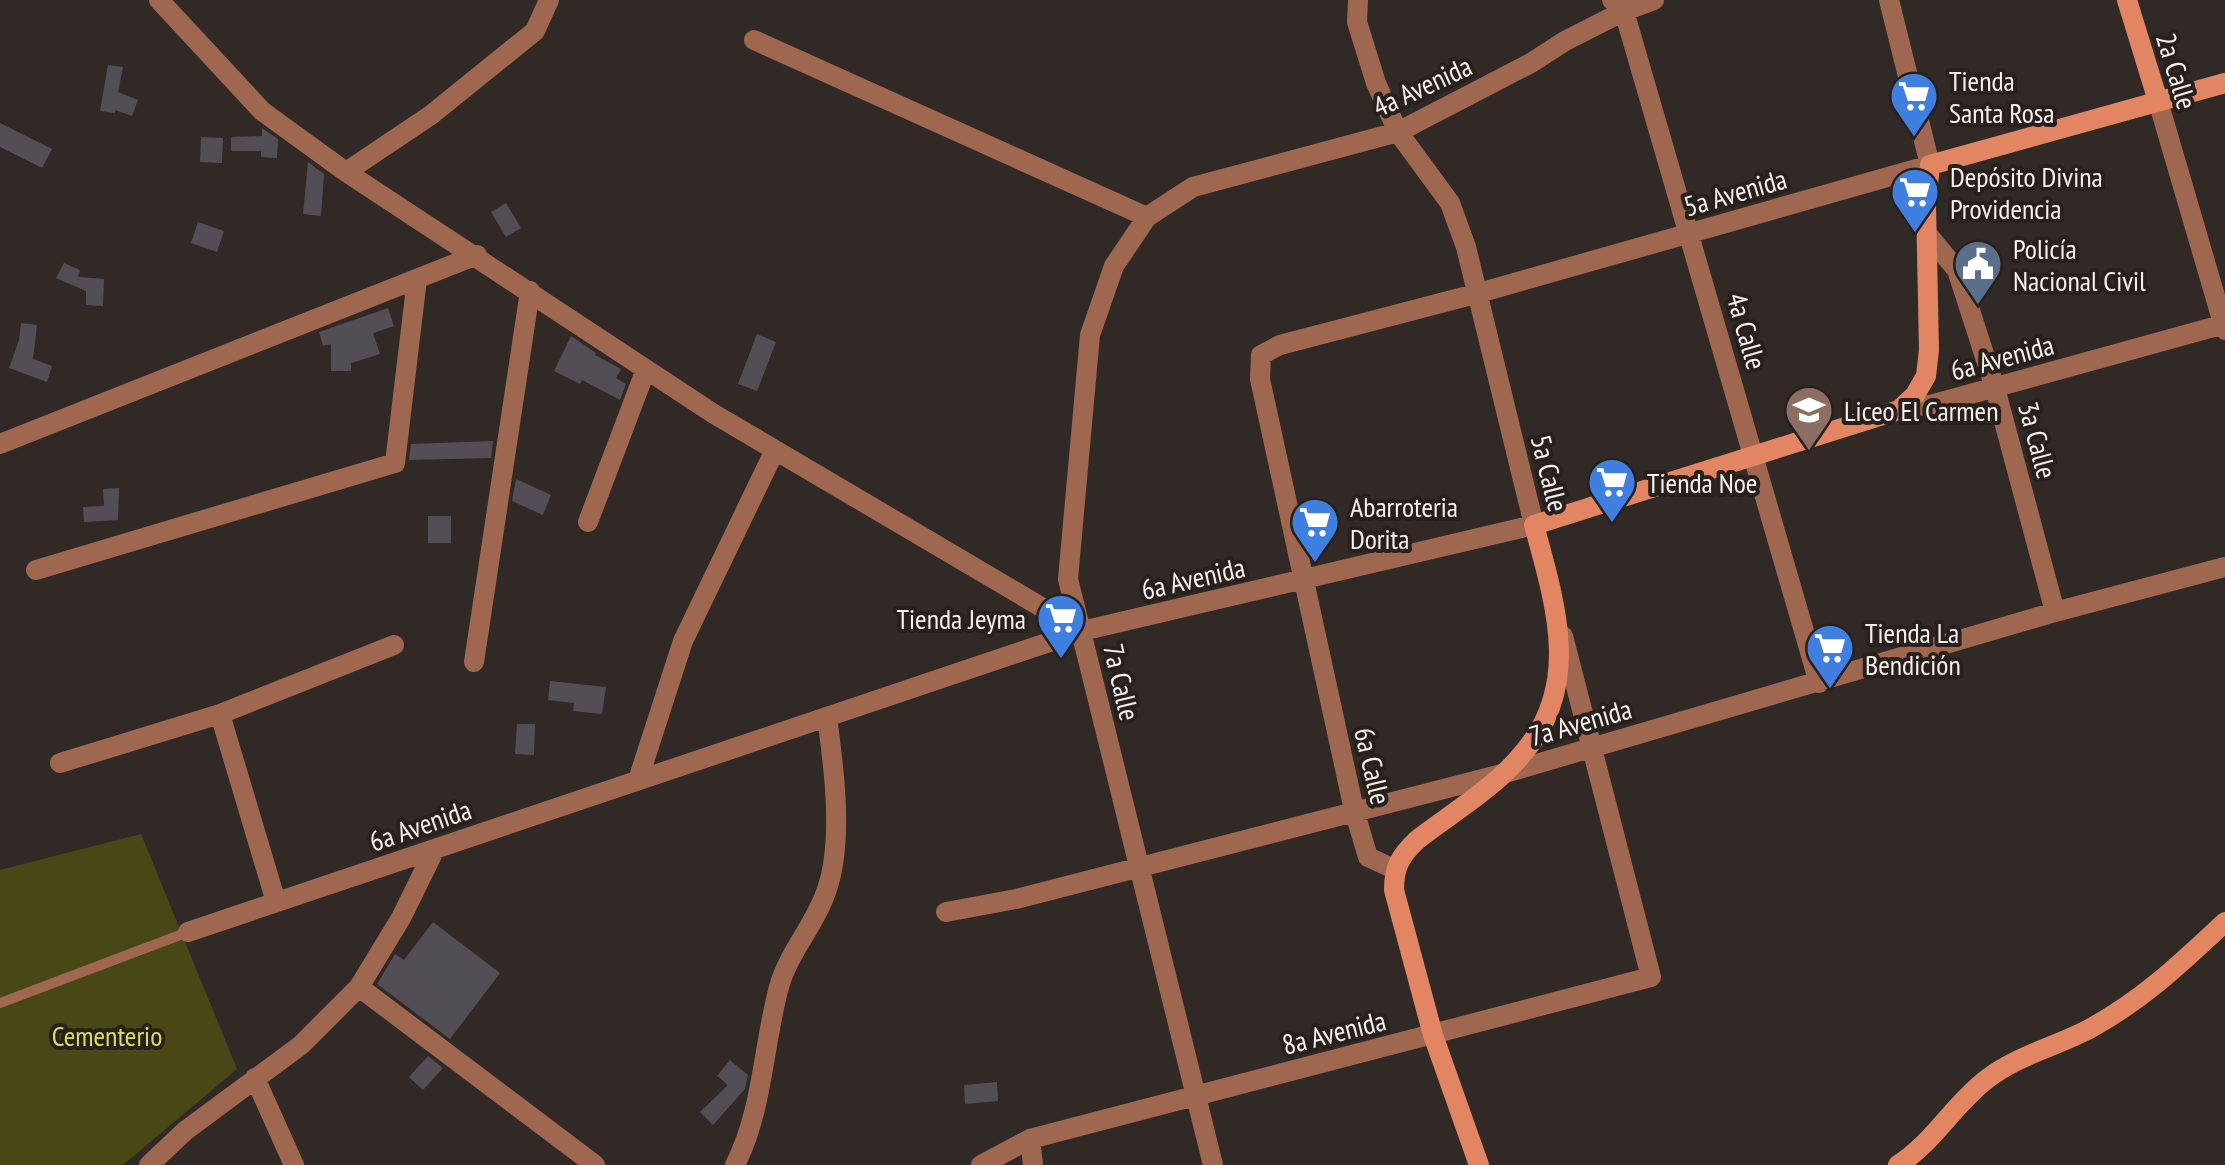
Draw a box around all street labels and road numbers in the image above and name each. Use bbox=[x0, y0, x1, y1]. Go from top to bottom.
street label: 2a Calle bbox=[2148, 28, 2206, 114]
street label: 4a Avenida bbox=[1366, 47, 1478, 125]
street label: 5a Avenida bbox=[1679, 160, 1791, 224]
street label: 4a Calle bbox=[1718, 288, 1776, 374]
street label: 6a Avenida bbox=[1946, 325, 2058, 389]
street label: 3a Calle bbox=[2010, 398, 2066, 482]
street label: 5a Calle bbox=[1523, 431, 1577, 515]
street label: 6a Avenida bbox=[1137, 548, 1249, 608]
street label: 7a Calle bbox=[1095, 640, 1149, 724]
street label: 7a Avenida bbox=[1524, 690, 1636, 754]
street label: 6a Calle bbox=[1346, 724, 1400, 808]
street label: 6a Avenida bbox=[364, 790, 476, 860]
street label: 8a Avenida bbox=[1278, 1001, 1390, 1063]

